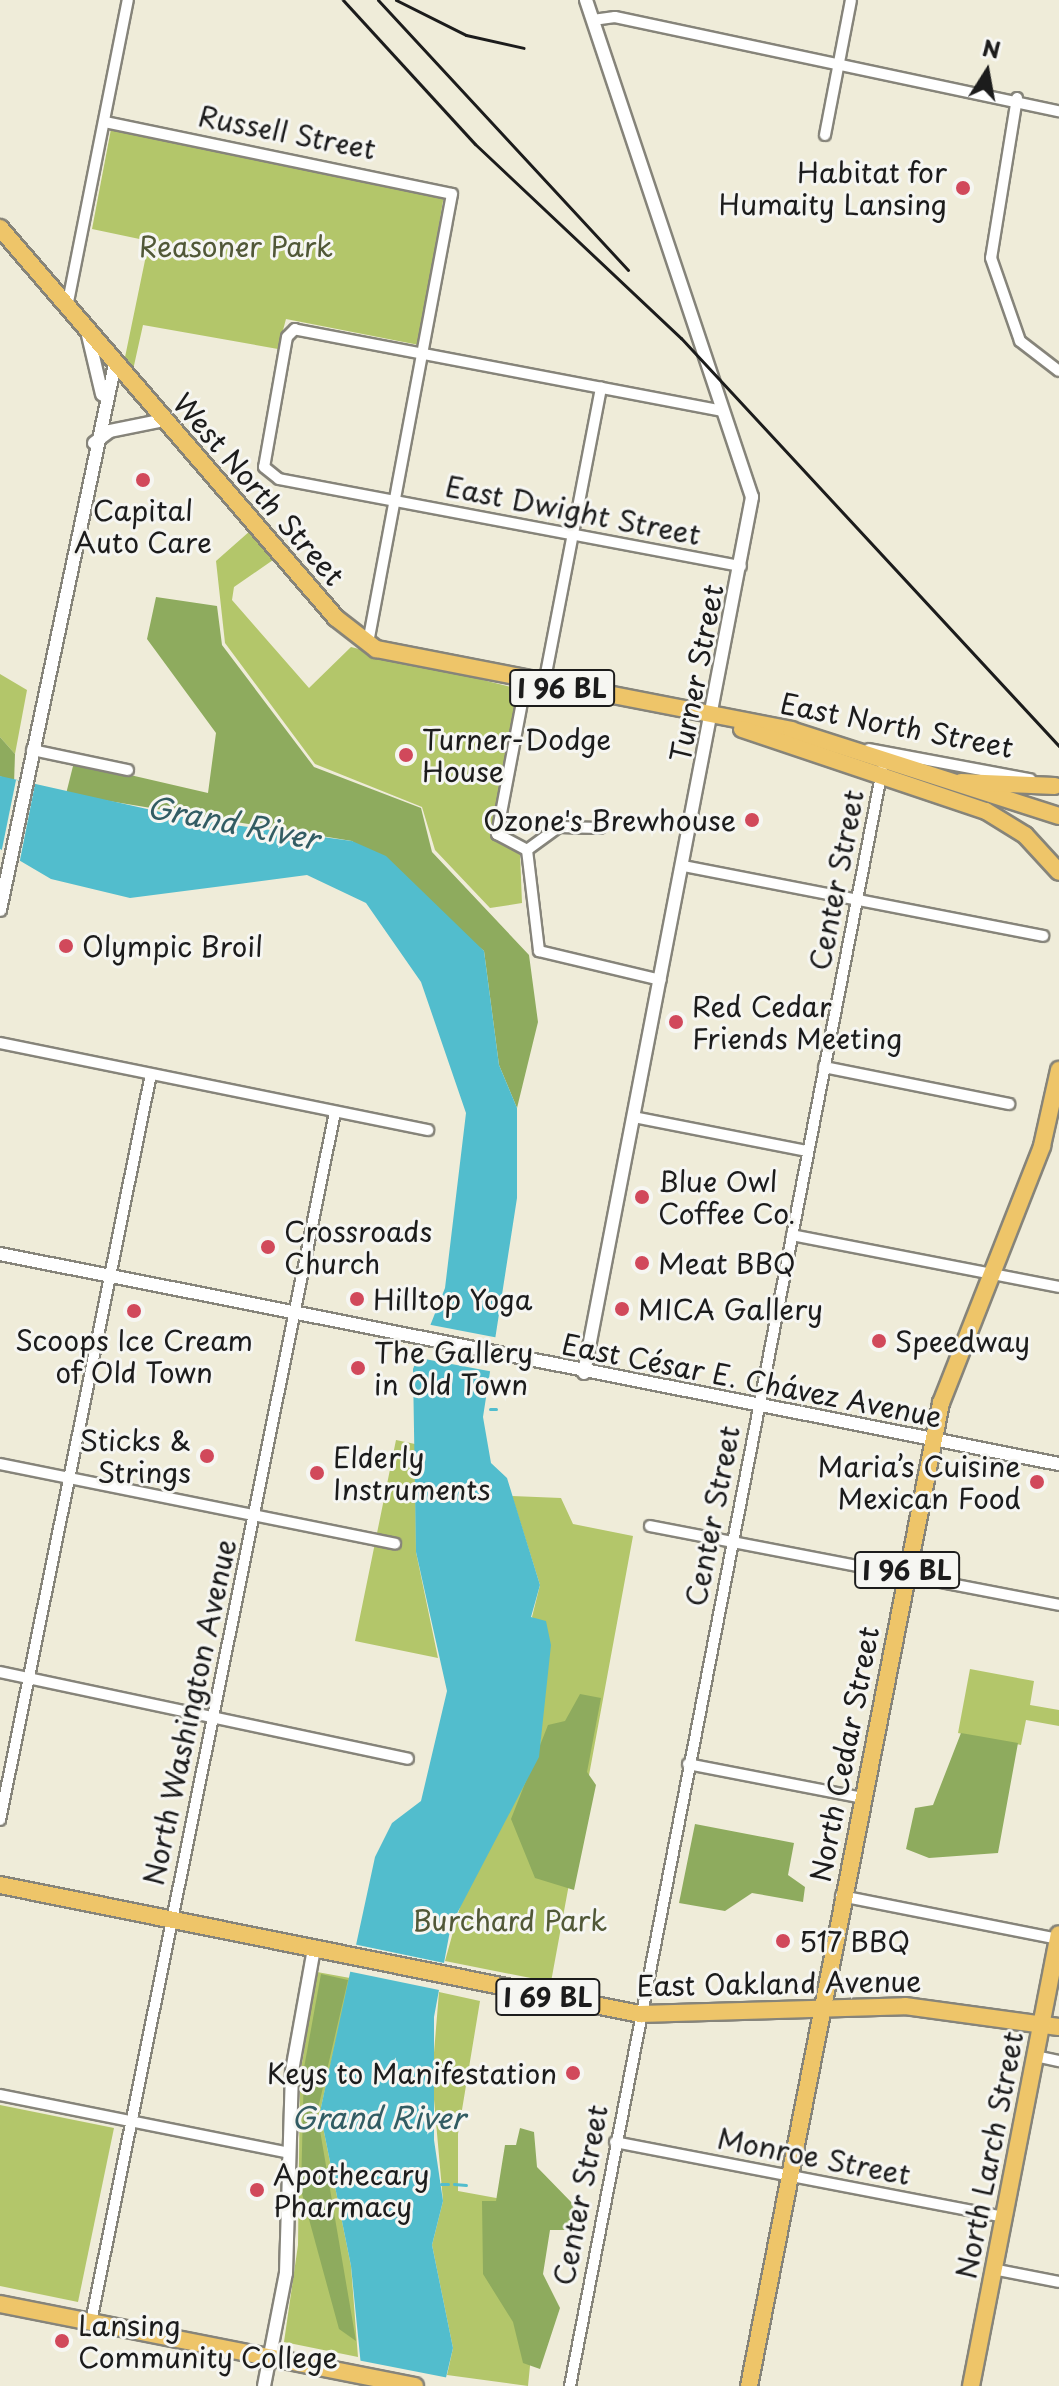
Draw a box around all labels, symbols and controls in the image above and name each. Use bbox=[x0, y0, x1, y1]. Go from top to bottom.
text: N bbox=[980, 30, 1003, 66]
north arrow bbox=[947, 32, 1027, 112]
street label: Russell Street bbox=[194, 98, 380, 166]
place label: Habitat for Humaity Lansing bbox=[718, 155, 947, 221]
marker: Habitat for Humaity Lansing bbox=[954, 179, 972, 197]
park label: Reasoner Park bbox=[138, 229, 334, 263]
street label: West North Street bbox=[166, 385, 352, 593]
street label: East Dwight Street bbox=[443, 469, 703, 551]
marker: Capital Auto Care bbox=[134, 471, 152, 489]
place label: Capital Auto Care bbox=[73, 493, 213, 559]
street label: Turner Street bbox=[662, 580, 730, 766]
road number: I 96 BL bbox=[508, 666, 616, 710]
street label: East North Street bbox=[777, 686, 1017, 764]
place label: Turner-Dodge House bbox=[422, 722, 611, 788]
marker: Turner-Dodge House bbox=[397, 746, 415, 764]
street label: Center Street bbox=[802, 786, 870, 974]
water label: Grand River bbox=[143, 788, 323, 856]
place label: Ozone's Brewhouse bbox=[481, 803, 736, 837]
marker: Ozone's Brewhouse bbox=[743, 811, 761, 829]
place label: Olympic Broil bbox=[82, 929, 264, 963]
marker: Olympic Broil bbox=[57, 937, 75, 955]
place label: Red Cedar Friends Meeting bbox=[692, 989, 904, 1055]
marker: Red Cedar Friends Meeting bbox=[667, 1013, 685, 1031]
place label: Blue Owl Coffee Co. bbox=[658, 1164, 799, 1230]
marker: Blue Owl Coffee Co. bbox=[633, 1188, 651, 1206]
place label: Crossroads Church bbox=[284, 1214, 432, 1280]
marker: Crossroads Church bbox=[259, 1238, 277, 1256]
place label: Meat BBQ bbox=[658, 1246, 797, 1280]
marker: Meat BBQ bbox=[633, 1254, 651, 1272]
place label: Hilltop Yoga bbox=[373, 1282, 534, 1316]
marker: Hilltop Yoga bbox=[348, 1290, 366, 1308]
place label: MICA Gallery bbox=[638, 1292, 824, 1326]
marker: MICA Gallery bbox=[613, 1300, 631, 1318]
marker: Scoops Ice Cream of Old Town bbox=[125, 1302, 143, 1320]
place label: Scoops Ice Cream of Old Town bbox=[14, 1323, 254, 1389]
place label: Speedway bbox=[895, 1324, 1030, 1358]
street label: East César E. Chávez Avenue bbox=[558, 1326, 946, 1434]
marker: Speedway bbox=[870, 1332, 888, 1350]
place label: The Gallery in Old Town bbox=[374, 1335, 533, 1401]
marker: The Gallery in Old Town bbox=[349, 1359, 367, 1377]
street label: Center Street bbox=[678, 1422, 746, 1610]
place label: Sticks & Strings bbox=[81, 1423, 191, 1489]
place label: Elderly Instruments bbox=[333, 1440, 490, 1506]
marker: Sticks & Strings bbox=[198, 1447, 216, 1465]
place label: Maria’s Cuisine Mexican Food bbox=[817, 1449, 1021, 1515]
marker: Elderly Instruments bbox=[308, 1464, 326, 1482]
marker: Maria’s Cuisine Mexican Food bbox=[1028, 1473, 1046, 1491]
street label: North Washington Avenue bbox=[136, 1538, 242, 1886]
road number: I 96 BL bbox=[853, 1548, 961, 1592]
street label: North Cedar Street bbox=[803, 1623, 885, 1885]
park label: Burchard Park bbox=[412, 1903, 608, 1937]
place label: 517 BBQ bbox=[799, 1924, 913, 1958]
marker: 517 BBQ bbox=[774, 1932, 792, 1950]
street label: East Oakland Avenue bbox=[636, 1964, 922, 2002]
road number: I 69 BL bbox=[494, 1975, 602, 2019]
street label: North Larch Street bbox=[948, 2026, 1030, 2284]
place label: Keys to Manifestation bbox=[264, 2056, 557, 2090]
marker: Keys to Manifestation bbox=[564, 2064, 582, 2082]
water label: Grand River bbox=[290, 2099, 466, 2135]
street label: Center Street bbox=[546, 2101, 614, 2289]
street label: Monroe Street bbox=[715, 2121, 913, 2191]
place label: Apothecary Pharmacy bbox=[273, 2157, 429, 2223]
marker: Apothecary Pharmacy bbox=[248, 2181, 266, 2199]
place label: Lansing Community College bbox=[78, 2308, 340, 2374]
marker: Lansing Community College bbox=[53, 2332, 71, 2350]

